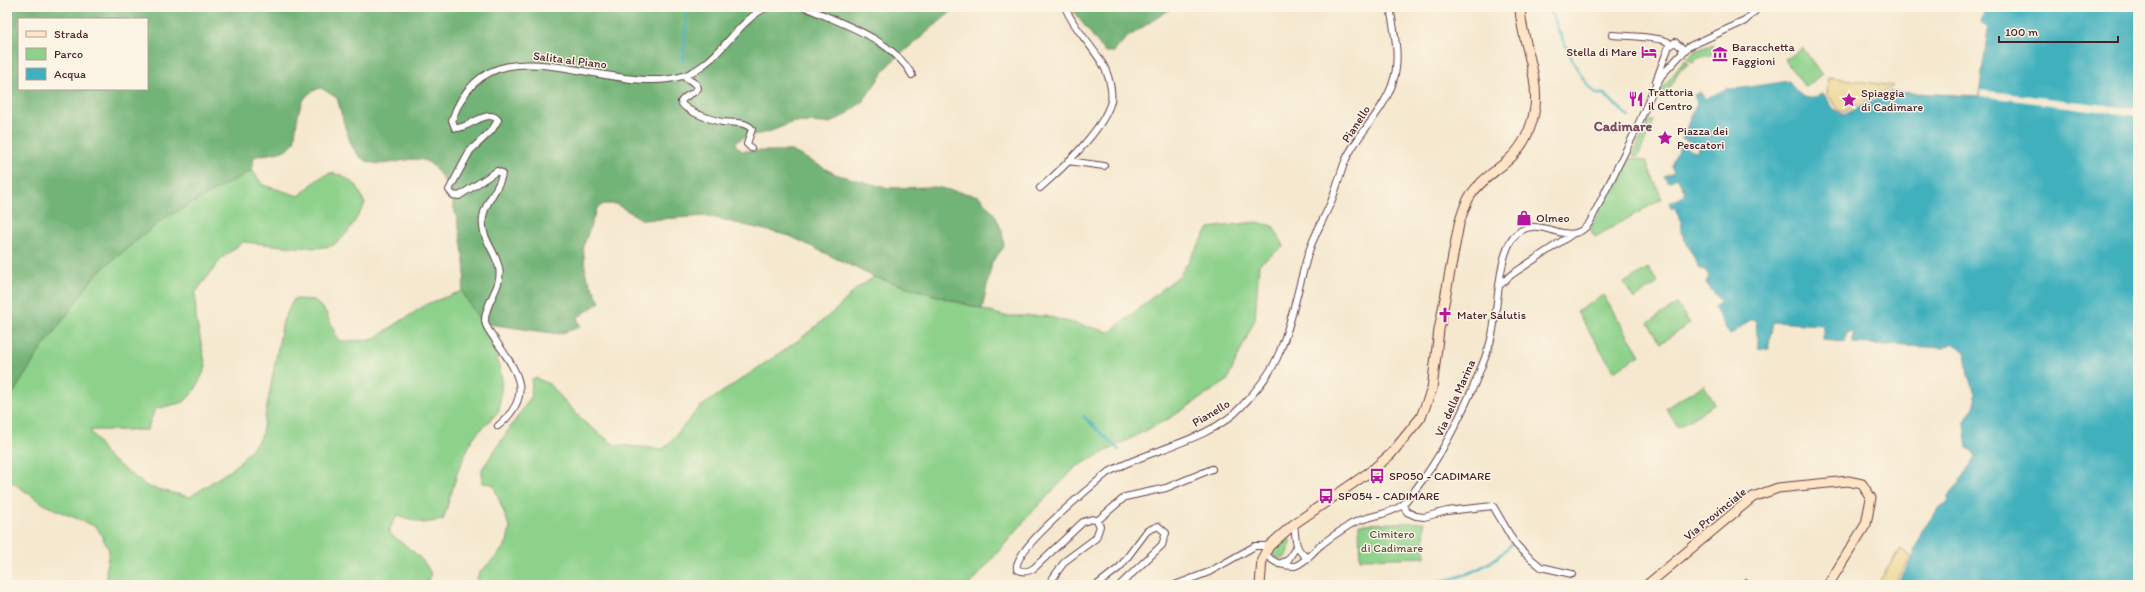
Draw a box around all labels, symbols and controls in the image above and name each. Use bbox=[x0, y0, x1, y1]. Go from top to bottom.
legend bbox=[18, 18, 148, 90]
scale bar bbox=[1999, 18, 2118, 44]
text: 100 m bbox=[2005, 25, 2038, 39]
text: Strada bbox=[54, 27, 89, 41]
place label: Baracchetta Faggioni bbox=[1732, 40, 1796, 68]
hotel icon: Stella di Mare bbox=[1640, 43, 1658, 61]
place label: Stella di Mare bbox=[1566, 45, 1637, 59]
museum icon: Baracchetta Faggioni bbox=[1711, 45, 1729, 63]
text: Parco bbox=[54, 47, 83, 61]
street label: Salita al Piano bbox=[532, 49, 608, 71]
text: Acqua bbox=[54, 67, 86, 81]
place label: Trattoria il Centro bbox=[1648, 85, 1694, 113]
place label: Spiaggia di Cadimare bbox=[1861, 86, 1924, 114]
restaurant icon: Trattoria il Centro bbox=[1627, 90, 1645, 108]
place icon: Spiaggia di Cadimare bbox=[1840, 91, 1858, 109]
street label: Pianello bbox=[1339, 103, 1373, 145]
district label: Cadimare bbox=[1594, 118, 1653, 135]
place label: Piazza dei Pescatori bbox=[1677, 124, 1728, 152]
place icon: Piazza dei Pescatori bbox=[1656, 129, 1674, 147]
shop icon: Olmeo bbox=[1515, 209, 1533, 227]
place label: Olmeo bbox=[1536, 211, 1570, 225]
church icon: Mater Salutis bbox=[1436, 306, 1454, 324]
place label: Mater Salutis bbox=[1457, 308, 1526, 322]
street label: Via della Marina bbox=[1432, 357, 1479, 439]
street label: Pianello bbox=[1190, 396, 1232, 430]
bus stop icon: SP050 - CADIMARE bbox=[1368, 467, 1386, 485]
place label: SP050 - CADIMARE bbox=[1389, 469, 1491, 483]
street label: Via Provinciale bbox=[1681, 484, 1749, 543]
bus stop icon: SP054 - CADIMARE bbox=[1317, 487, 1335, 505]
place label: SP054 - CADIMARE bbox=[1338, 489, 1440, 503]
park label: Cimitero di Cadimare bbox=[1361, 527, 1423, 555]

